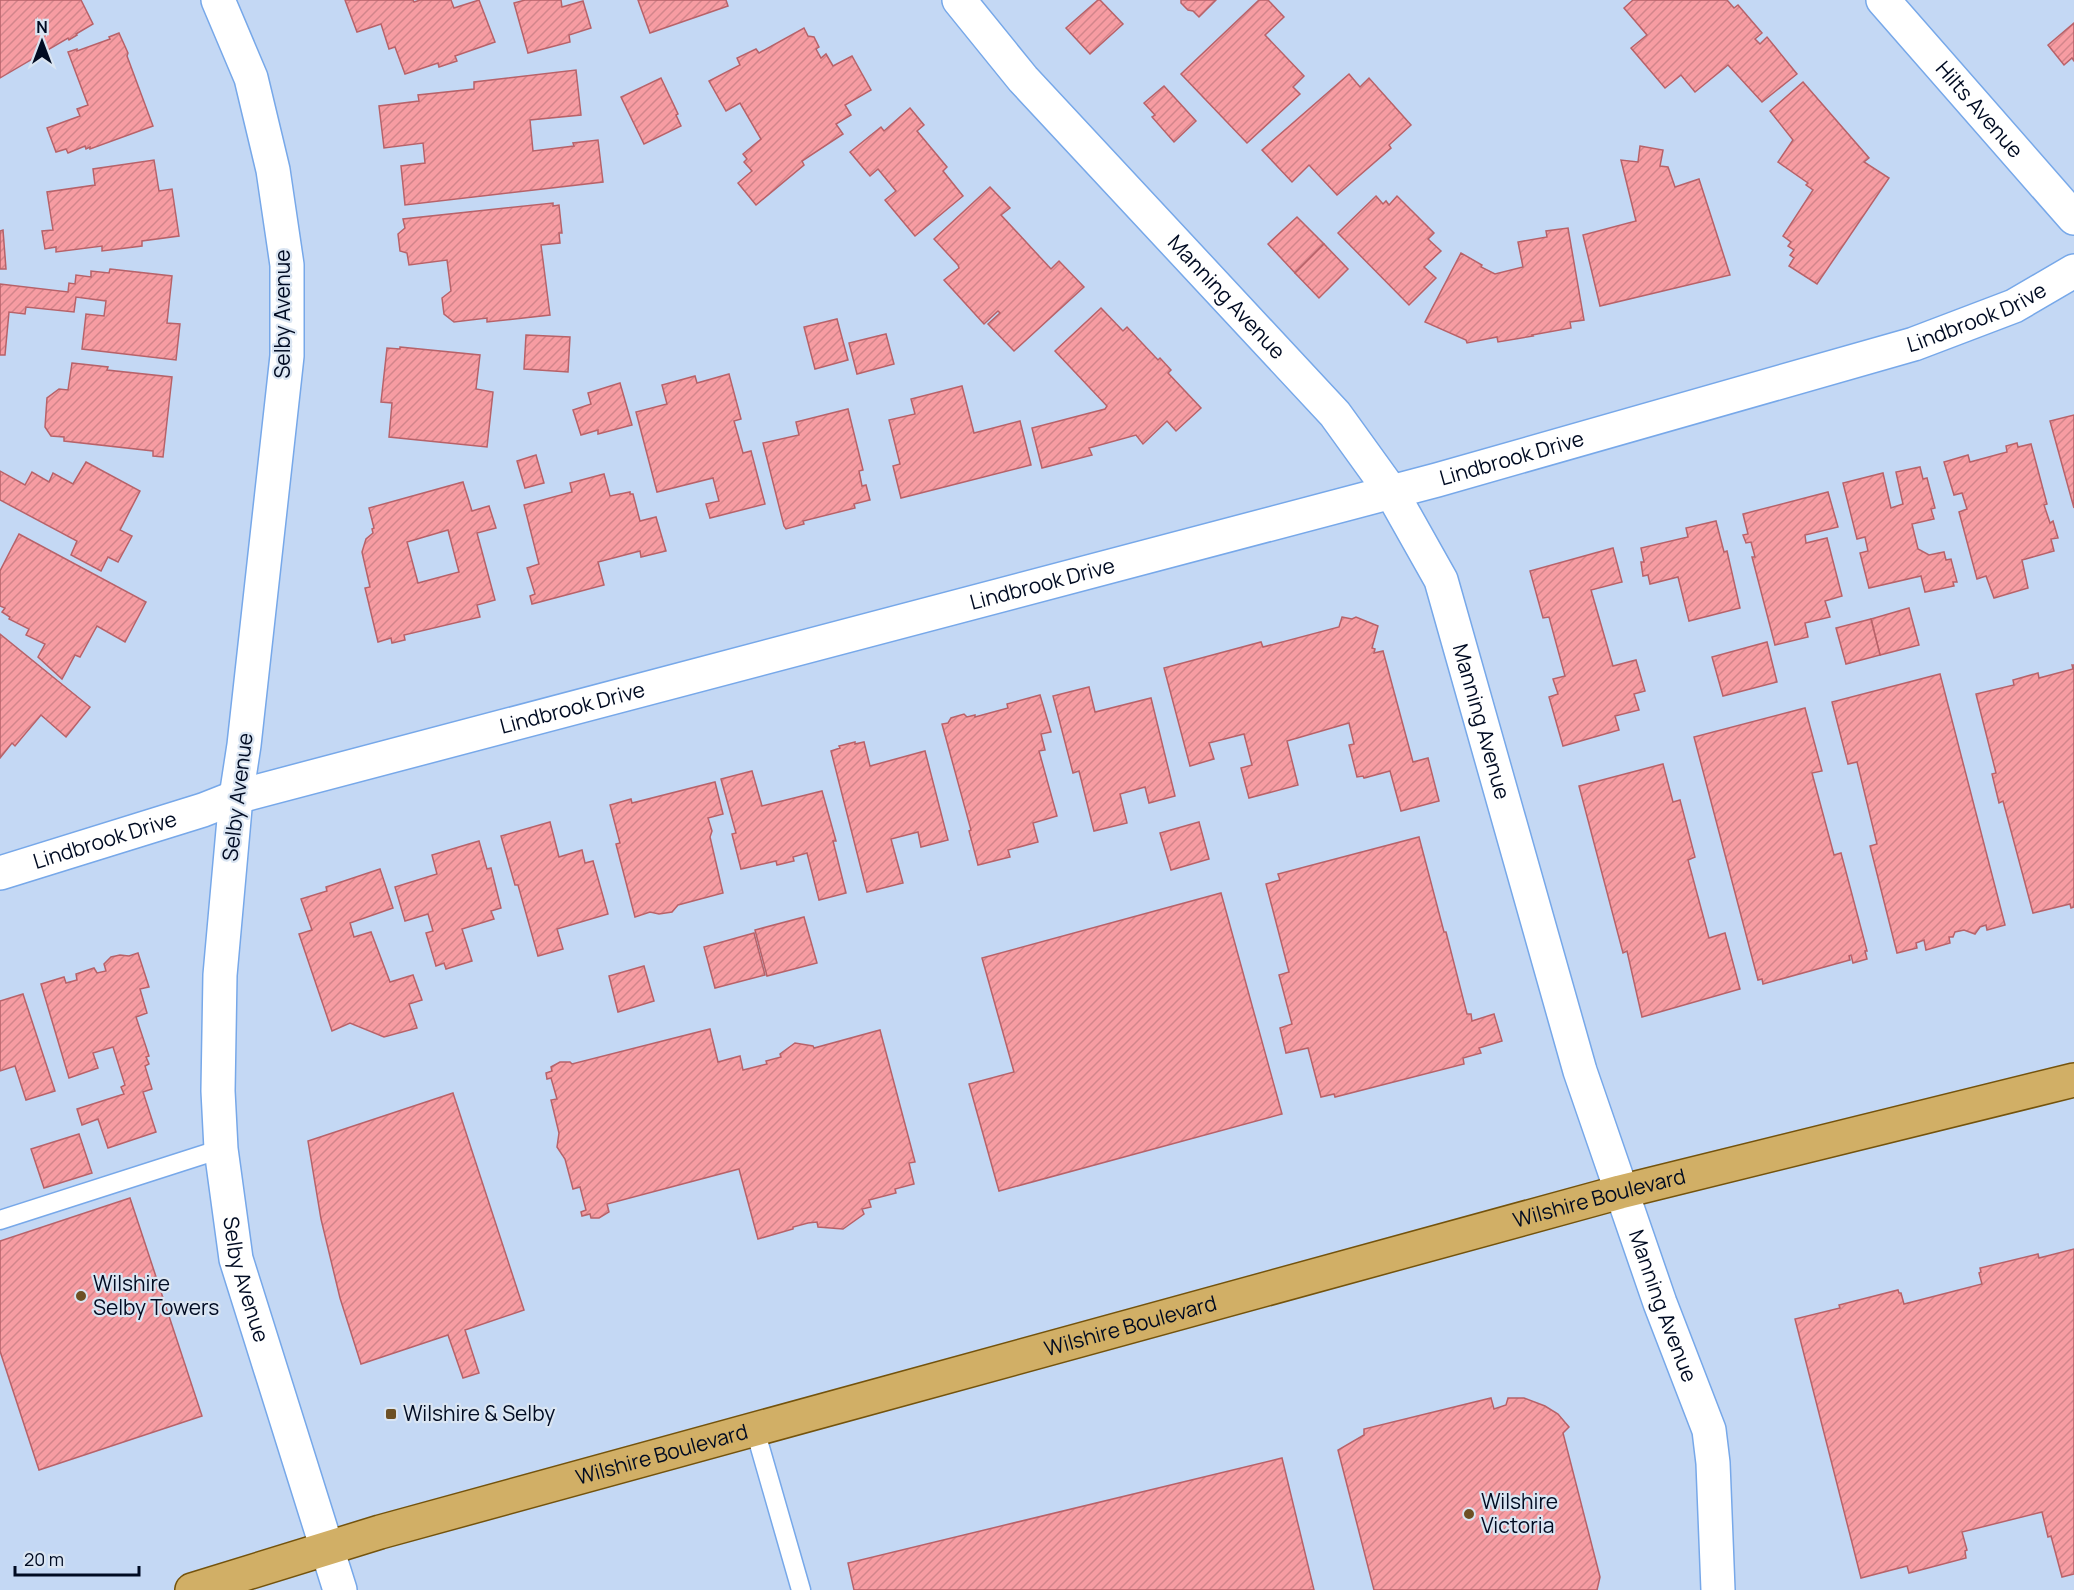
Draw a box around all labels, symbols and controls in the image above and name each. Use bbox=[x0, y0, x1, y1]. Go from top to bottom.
north arrow bbox=[12, 12, 72, 72]
text: N bbox=[36, 16, 48, 38]
street label: Hilts Avenue bbox=[1930, 55, 2030, 163]
street label: Manning Avenue bbox=[1162, 228, 1292, 365]
street label: Selby Avenue bbox=[268, 249, 296, 379]
street label: Lindbrook Drive bbox=[1904, 275, 2051, 358]
street label: Lindbrook Drive bbox=[1436, 424, 1587, 492]
street label: Lindbrook Drive bbox=[967, 551, 1118, 616]
street label: Manning Avenue bbox=[1447, 641, 1517, 802]
street label: Lindbrook Drive bbox=[497, 675, 648, 740]
street label: Selby Avenue bbox=[215, 731, 259, 863]
street label: Lindbrook Drive bbox=[30, 804, 180, 875]
street label: Wilshire Boulevard bbox=[1510, 1161, 1688, 1234]
street label: Selby Avenue bbox=[217, 1215, 276, 1345]
street label: Manning Avenue bbox=[1623, 1226, 1704, 1386]
place label: Wilshire Selby Towers bbox=[93, 1269, 219, 1321]
street label: Wilshire Boulevard bbox=[1041, 1288, 1220, 1362]
marker: Wilshire Selby Towers bbox=[74, 1289, 88, 1303]
place label: Wilshire & Selby bbox=[403, 1399, 555, 1427]
marker: Wilshire & Selby bbox=[384, 1407, 398, 1421]
street label: Wilshire Boulevard bbox=[572, 1417, 751, 1491]
place label: Wilshire Victoria bbox=[1481, 1487, 1558, 1539]
marker: Wilshire Victoria bbox=[1462, 1507, 1476, 1521]
scale bar bbox=[15, 1539, 140, 1577]
text: 20 m bbox=[24, 1547, 64, 1571]

